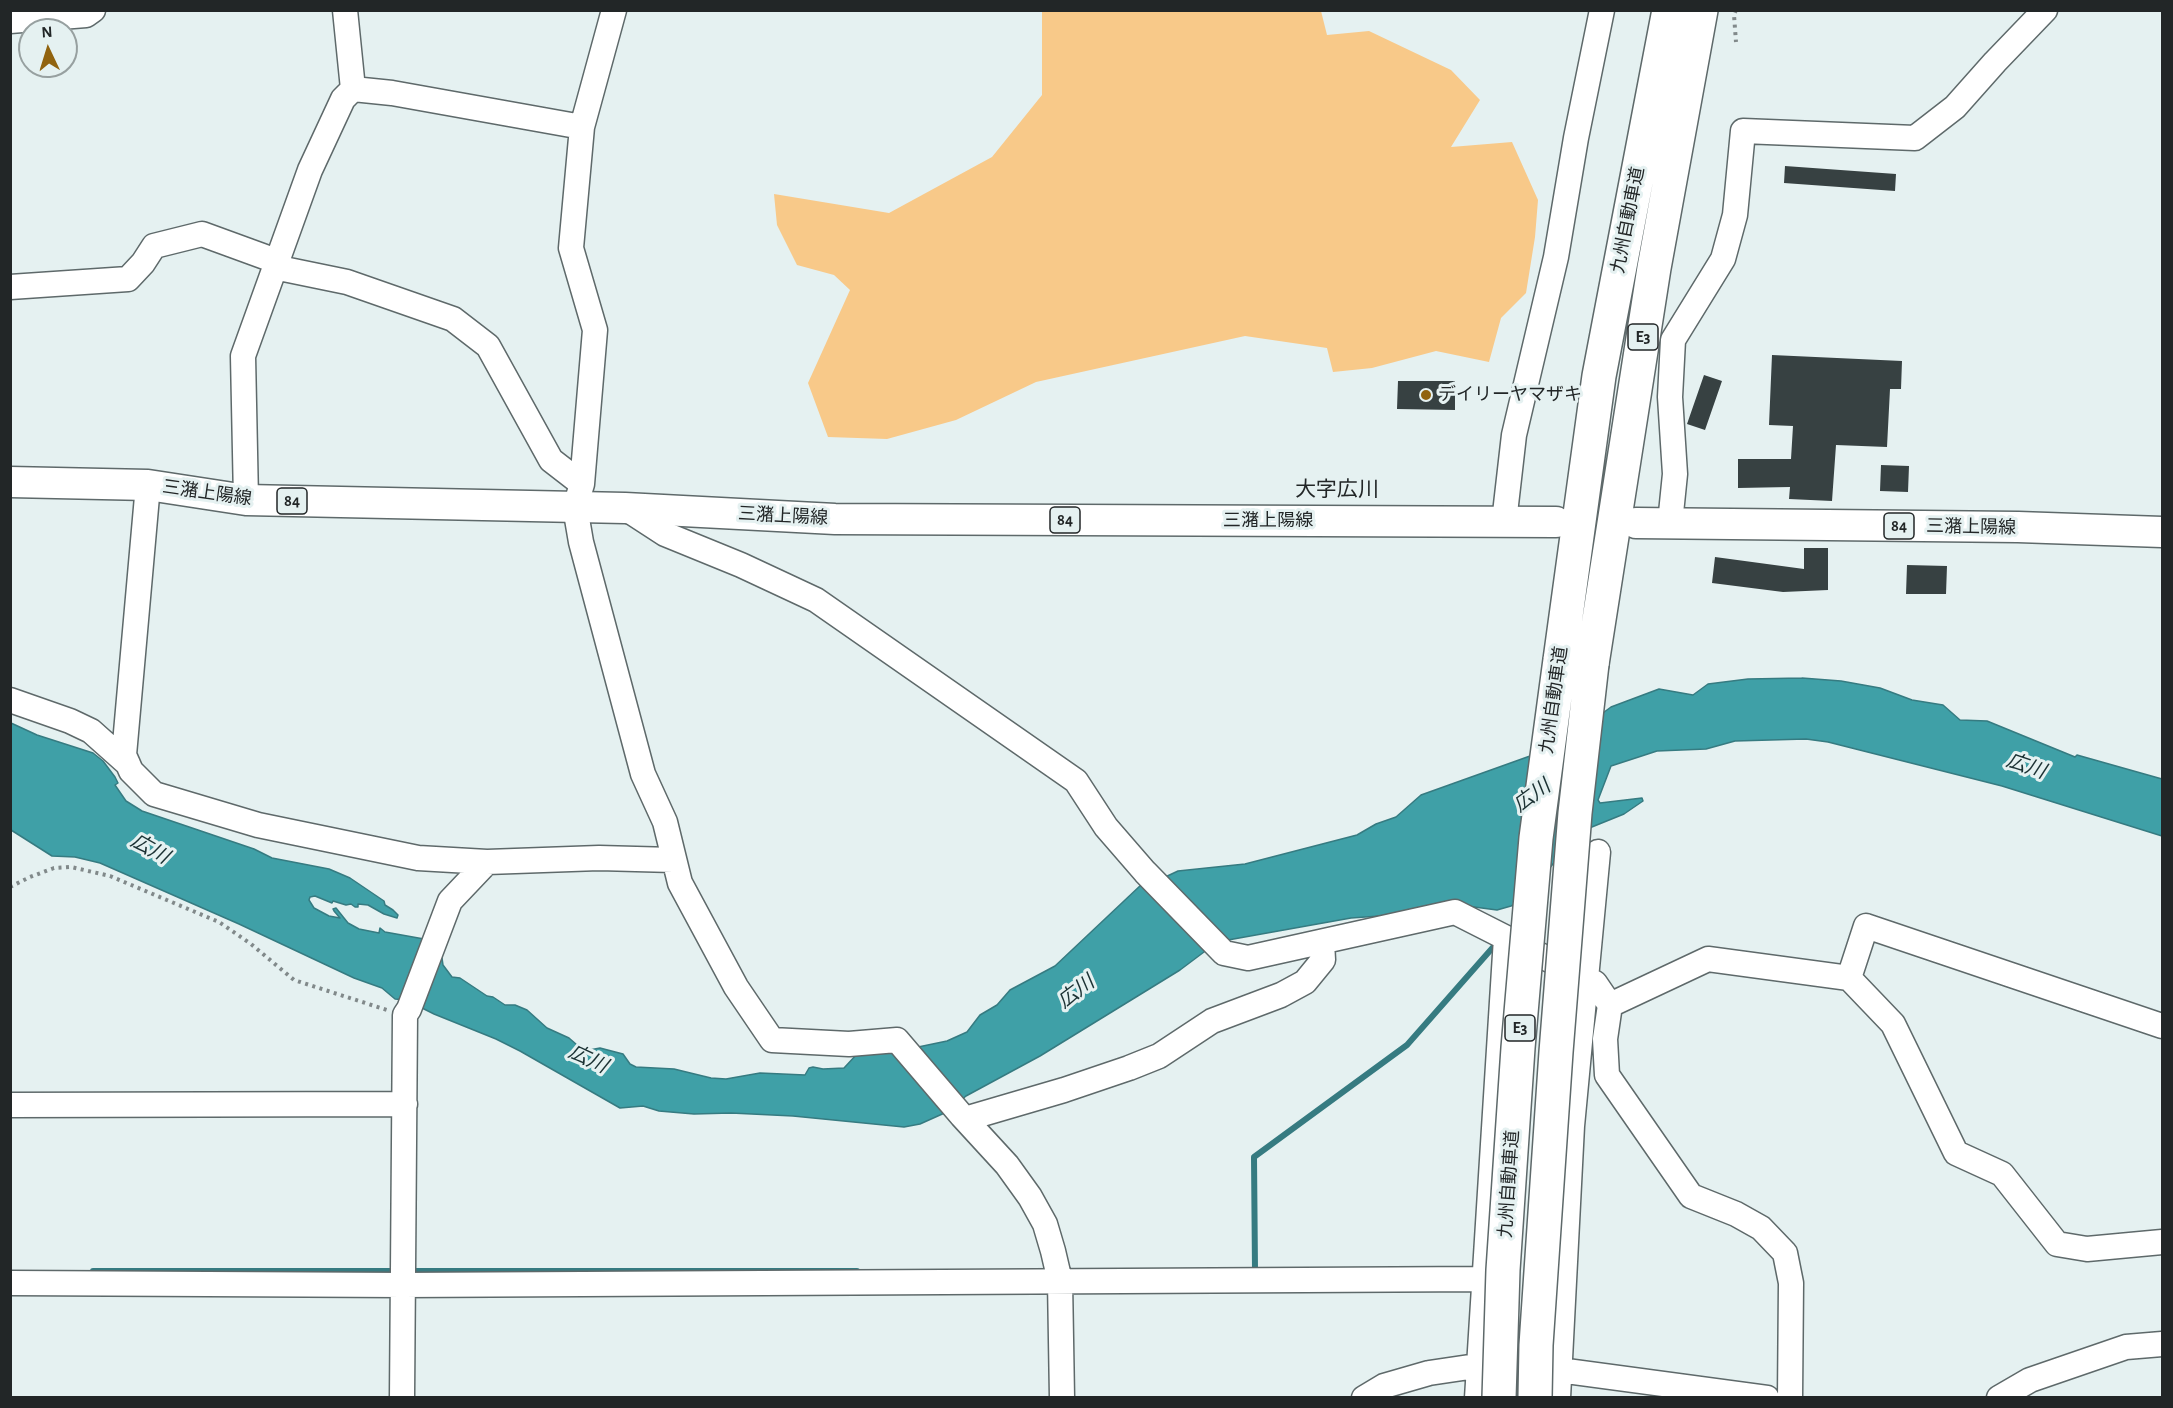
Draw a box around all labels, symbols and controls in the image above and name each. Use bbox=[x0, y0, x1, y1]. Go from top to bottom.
north arrow bbox=[18, 18, 78, 78]
text: N bbox=[41, 24, 53, 40]
street label: 九州自動車道 bbox=[1607, 165, 1649, 275]
road number: E3 bbox=[1628, 324, 1658, 350]
place label: デイリーヤマザキ bbox=[1438, 384, 1582, 406]
marker: デイリーヤマザキ bbox=[1419, 388, 1433, 402]
street label: 三潴上陽線 bbox=[161, 476, 253, 510]
district label: 大字広川 bbox=[1295, 477, 1379, 503]
road number: 84 bbox=[277, 488, 307, 514]
street label: 三潴上陽線 bbox=[737, 503, 829, 529]
road number: 84 bbox=[1050, 507, 1080, 533]
street label: 三潴上陽線 bbox=[1223, 510, 1313, 532]
road number: 84 bbox=[1884, 513, 1914, 539]
street label: 三潴上陽線 bbox=[1926, 515, 2016, 539]
street label: 九州自動車道 bbox=[1536, 645, 1572, 755]
water label: 広川 bbox=[2003, 748, 2049, 784]
water label: 広川 bbox=[1509, 775, 1555, 817]
water label: 広川 bbox=[127, 829, 173, 869]
water label: 広川 bbox=[1053, 970, 1099, 1014]
road number: E3 bbox=[1505, 1015, 1535, 1041]
water label: 広川 bbox=[565, 1040, 611, 1078]
street label: 九州自動車道 bbox=[1494, 1129, 1524, 1239]

